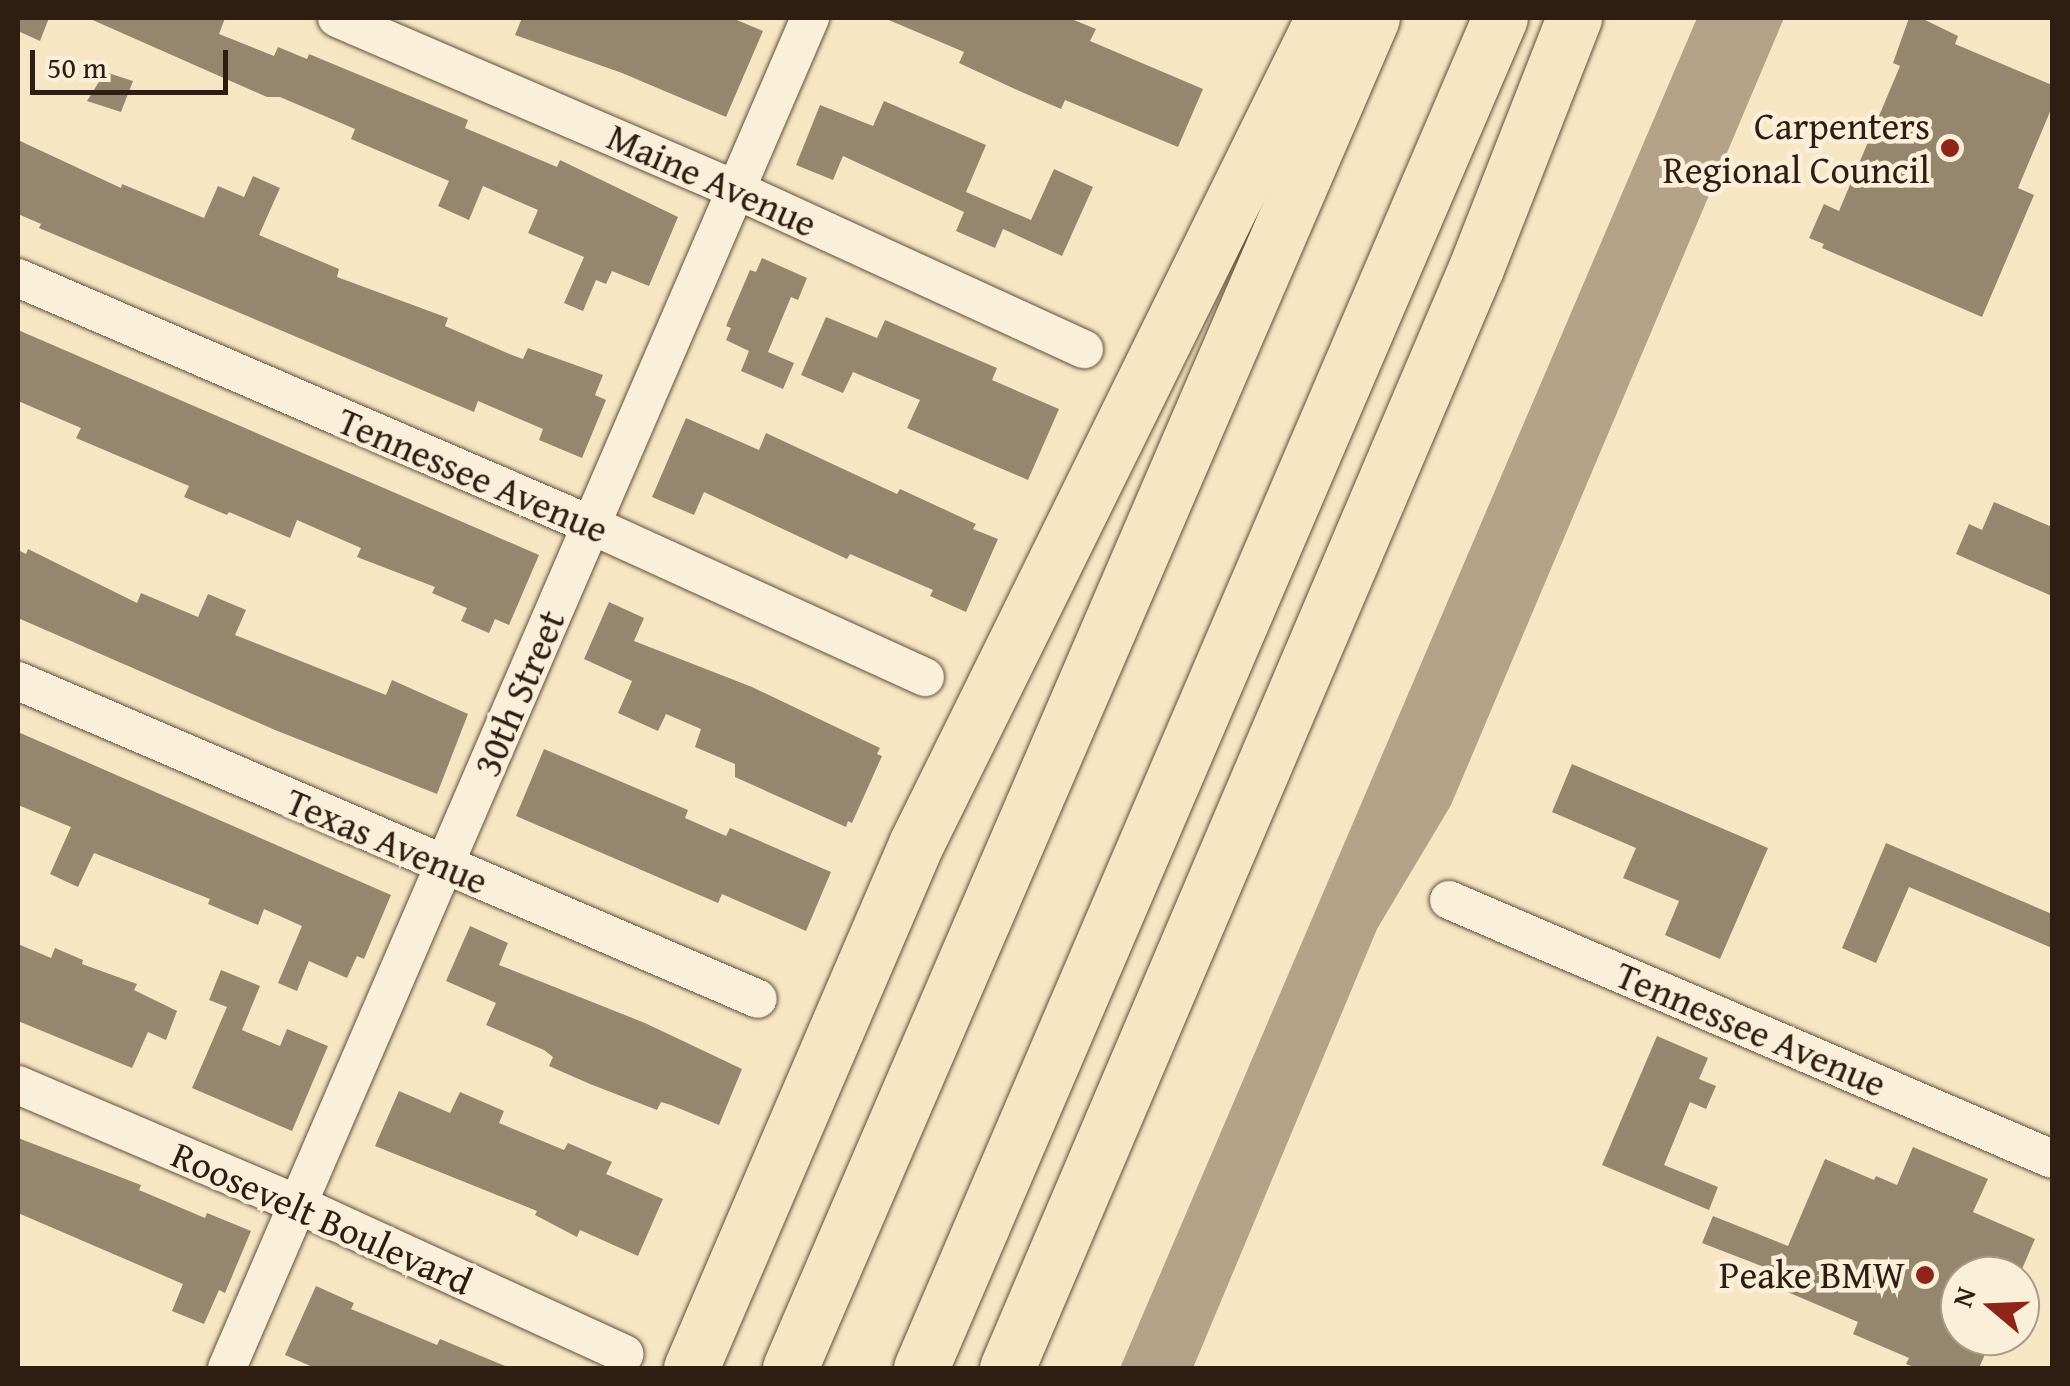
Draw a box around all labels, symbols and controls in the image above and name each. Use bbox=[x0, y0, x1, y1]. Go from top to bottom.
scale bar bbox=[35, 30, 232, 92]
text: 50 m bbox=[47, 45, 107, 89]
place label: Carpenters Regional Council bbox=[1663, 103, 1930, 192]
street label: Maine Avenue bbox=[600, 114, 824, 246]
marker: Carpenters Regional Council bbox=[1939, 137, 1961, 159]
street label: Tennessee Avenue bbox=[331, 398, 615, 552]
street label: 30th Street bbox=[464, 603, 574, 783]
street label: Texas Avenue bbox=[279, 778, 495, 904]
street label: Tennessee Avenue bbox=[1609, 952, 1893, 1106]
street label: Roosevelt Boulevard bbox=[165, 1131, 479, 1305]
place label: Peake BMW bbox=[1719, 1252, 1905, 1298]
north arrow bbox=[1940, 1256, 2040, 1356]
marker: Peake BMW bbox=[1914, 1264, 1936, 1286]
text: N bbox=[1941, 1281, 1985, 1312]

